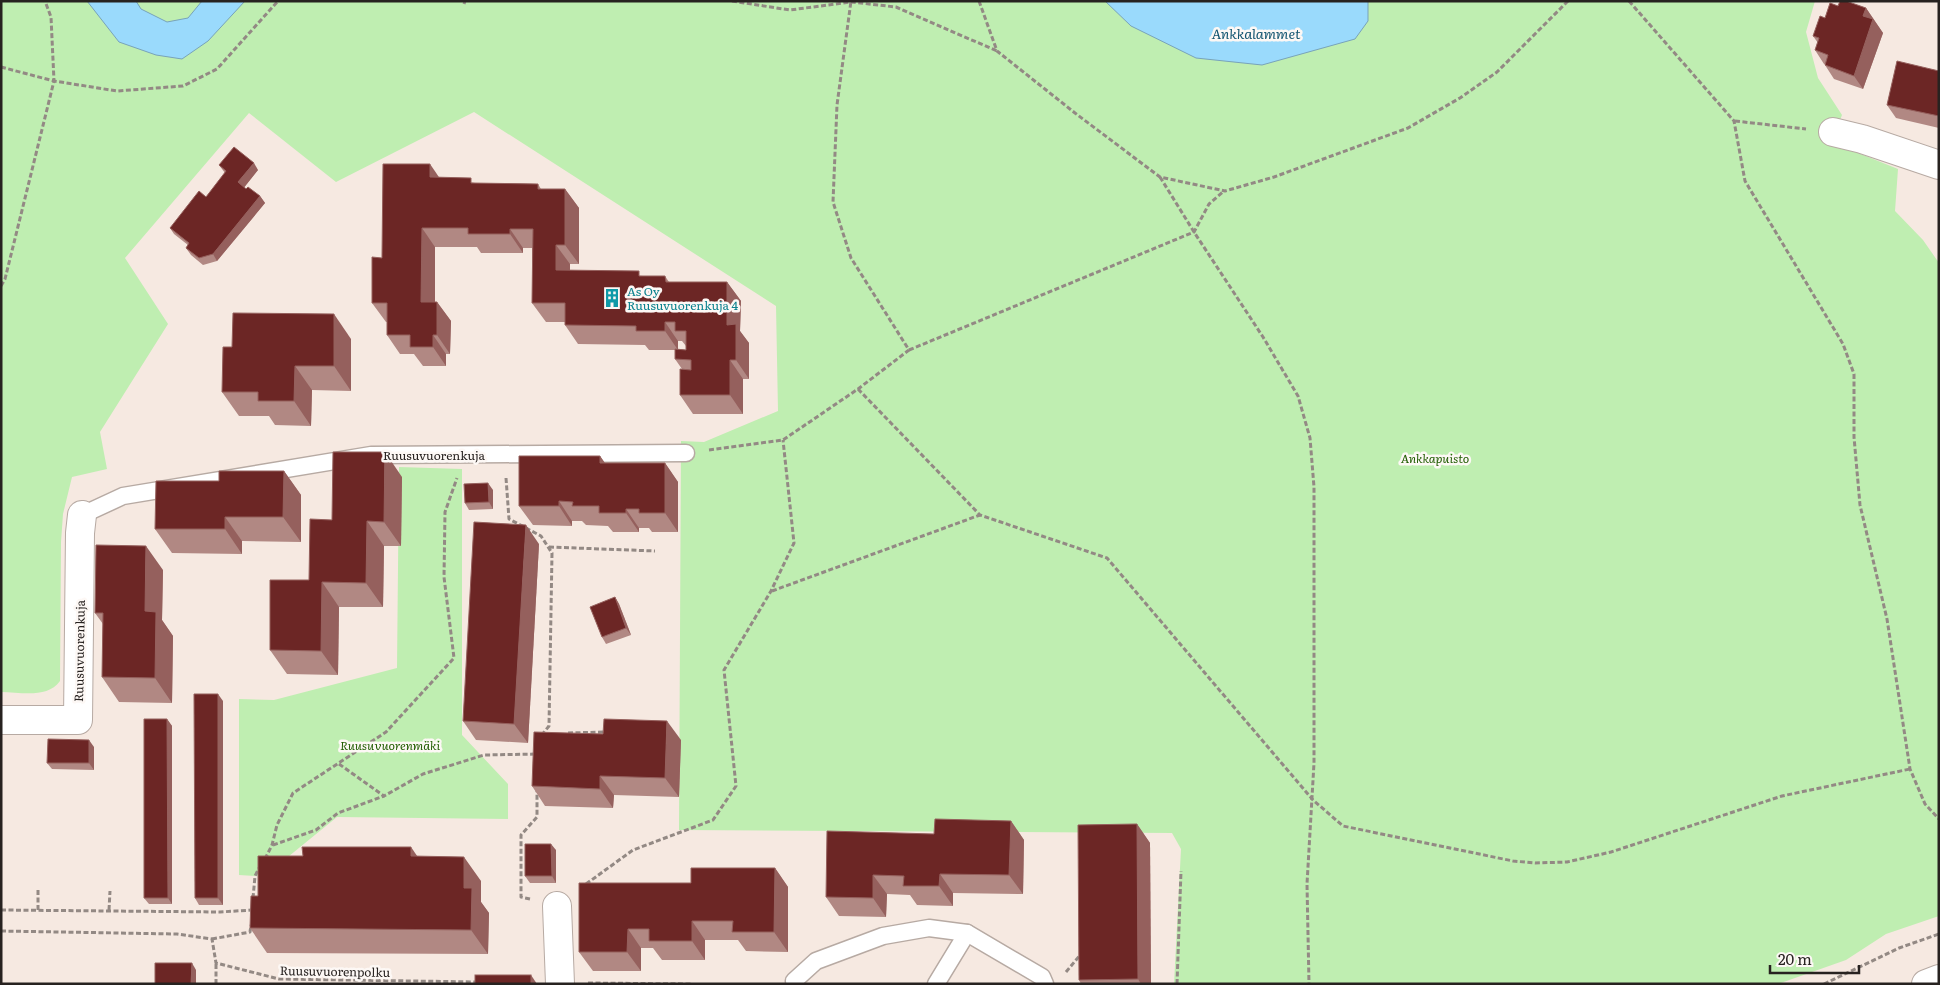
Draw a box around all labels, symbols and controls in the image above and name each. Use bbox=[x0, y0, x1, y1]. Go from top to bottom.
water label: Ankkalammet bbox=[1211, 23, 1301, 43]
place label: As Oy Ruusuvuorenkuja 4 bbox=[627, 282, 738, 314]
building icon: As Oy Ruusuvuorenkuja 4 bbox=[601, 287, 623, 309]
street label: Ruusuvuorenkuja bbox=[383, 446, 486, 464]
park label: Ankkapuisto bbox=[1401, 449, 1469, 467]
street label: Ruusuvuorenkuja bbox=[69, 599, 89, 702]
park label: Ruusuvuorenmäki bbox=[340, 736, 440, 754]
scale bar bbox=[1770, 942, 1859, 974]
text: 20 m bbox=[1778, 947, 1812, 970]
street label: Ruusuvuorenpolku bbox=[280, 961, 391, 981]

